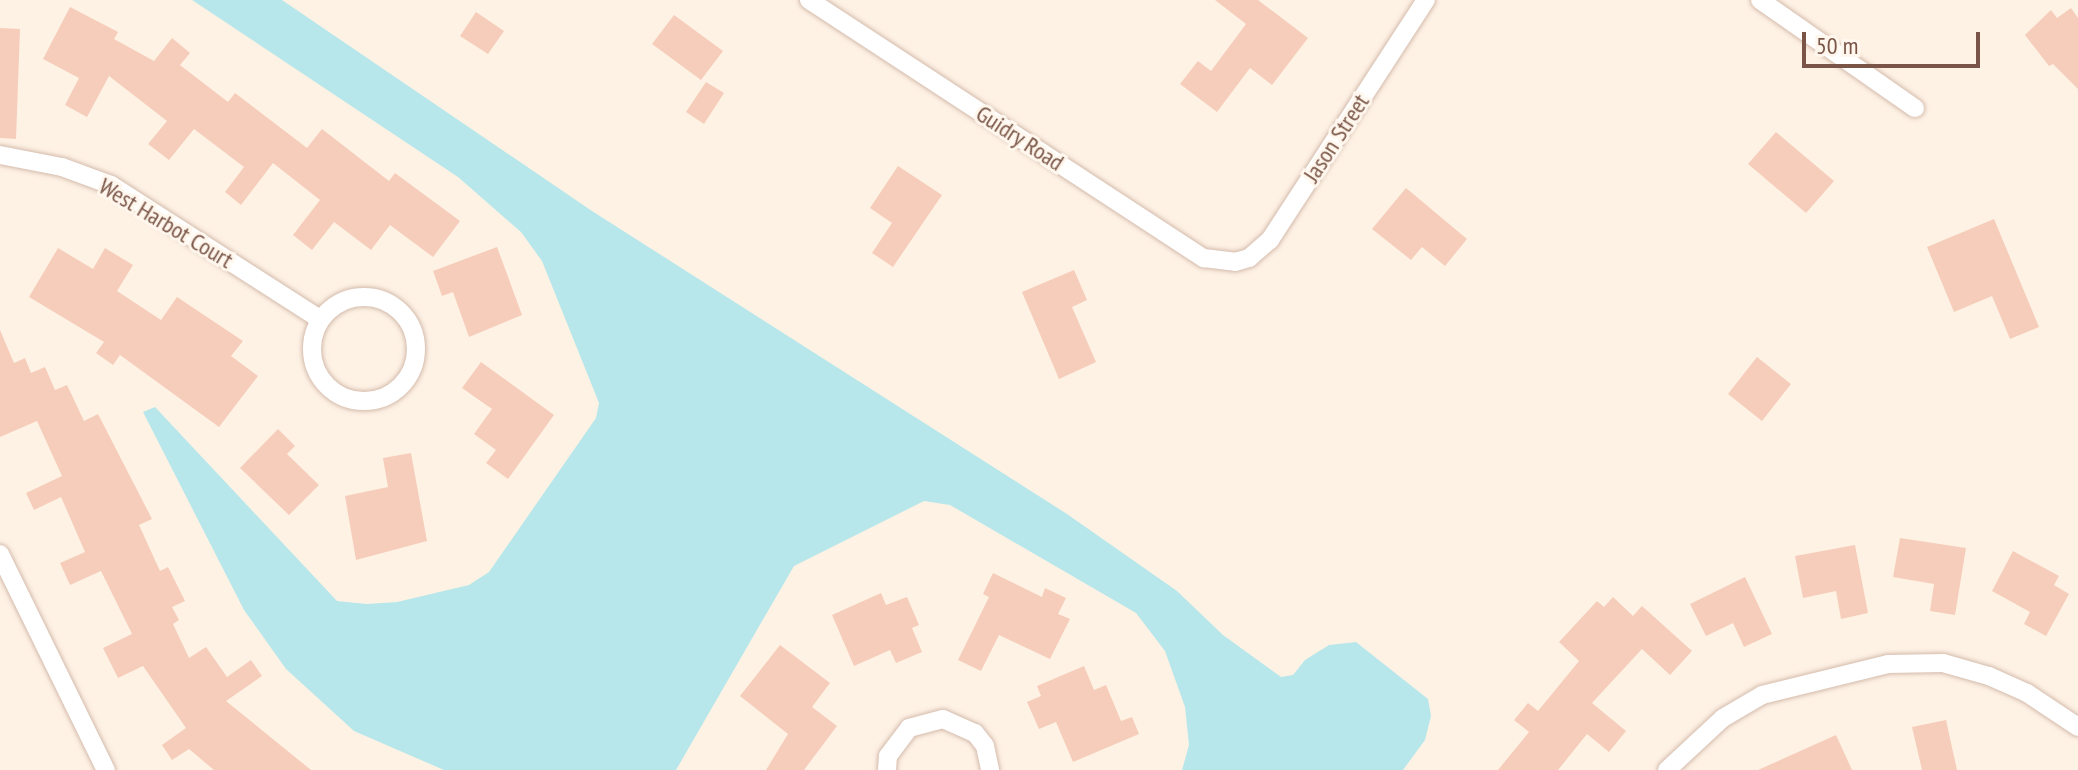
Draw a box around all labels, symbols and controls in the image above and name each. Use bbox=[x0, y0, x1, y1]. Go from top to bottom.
scale bar bbox=[1806, 16, 1984, 66]
text: 50 m bbox=[1816, 30, 1858, 61]
street label: Jason Street bbox=[1297, 89, 1375, 187]
street label: Guidry Road bbox=[970, 99, 1070, 177]
street label: West Harbot Court bbox=[94, 172, 238, 274]

